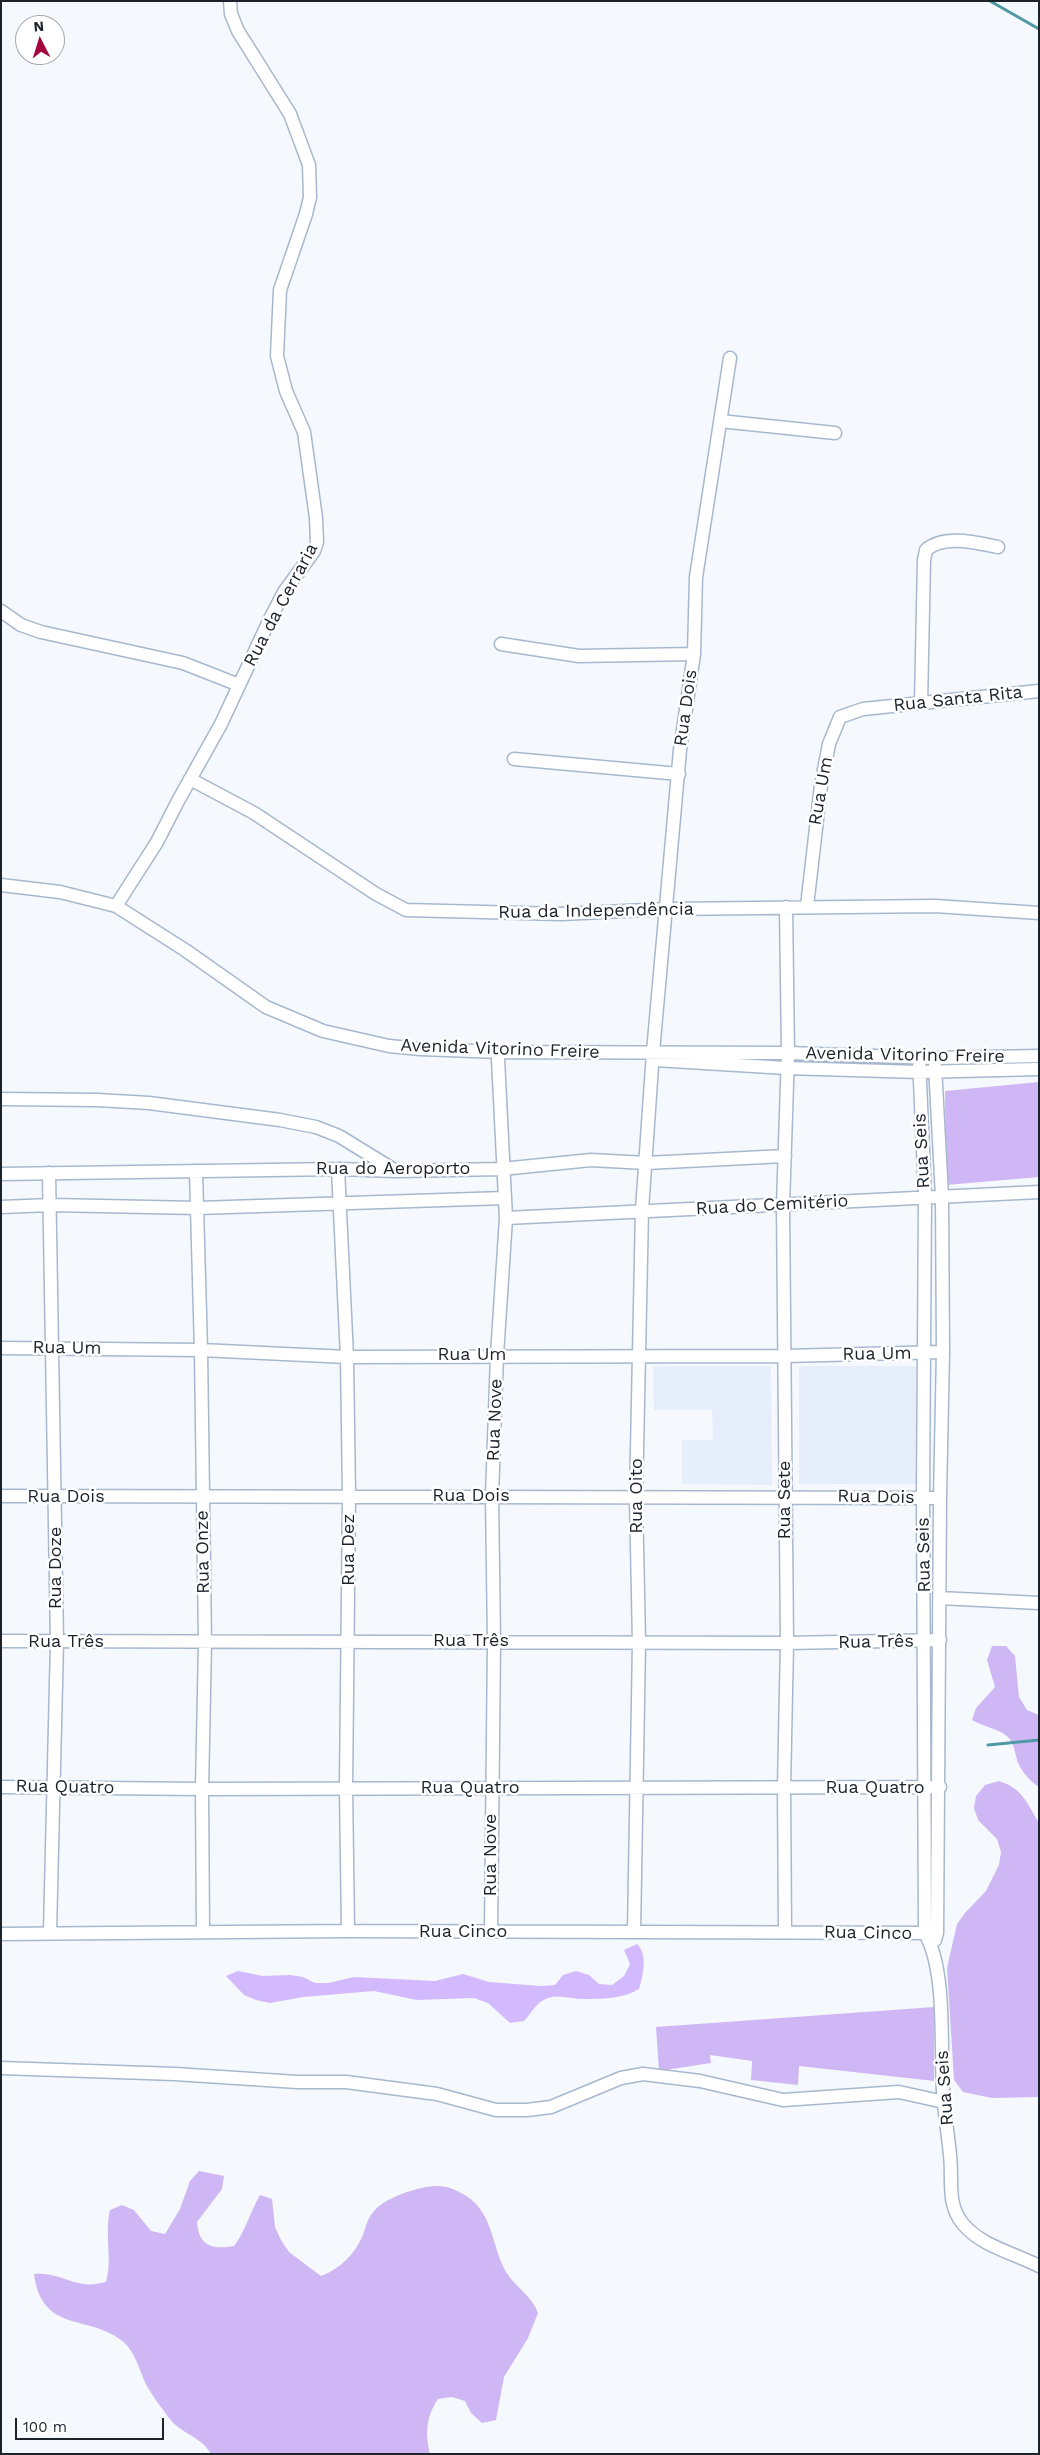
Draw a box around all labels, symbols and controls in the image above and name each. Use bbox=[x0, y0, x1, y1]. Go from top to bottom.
north arrow bbox=[15, 15, 65, 65]
text: N bbox=[33, 18, 45, 34]
street label: Rua da Cerraria bbox=[239, 540, 323, 670]
street label: Rua Dois bbox=[670, 668, 702, 748]
street label: Rua Santa Rita bbox=[892, 681, 1024, 717]
street label: Rua Um bbox=[804, 755, 838, 827]
street label: Rua da Independência bbox=[498, 898, 694, 924]
street label: Avenida Vitorino Freire bbox=[400, 1035, 600, 1063]
street label: Avenida Vitorino Freire bbox=[805, 1042, 1005, 1068]
street label: Rua Seis bbox=[909, 1113, 935, 1189]
street label: Rua do Aeroporto bbox=[316, 1158, 470, 1180]
street label: Rua do Cemitério bbox=[695, 1190, 849, 1220]
street label: Rua Um bbox=[32, 1337, 102, 1359]
street label: Rua Um bbox=[842, 1343, 912, 1365]
street label: Rua Um bbox=[437, 1344, 507, 1366]
street label: Rua Nove bbox=[483, 1378, 507, 1462]
street label: Rua Oito bbox=[626, 1458, 648, 1534]
street label: Rua Sete bbox=[774, 1461, 796, 1539]
street label: Rua Dois bbox=[432, 1485, 510, 1507]
street label: Rua Dois bbox=[27, 1486, 105, 1508]
street label: Rua Dois bbox=[837, 1486, 915, 1508]
street label: Rua Onze bbox=[191, 1510, 215, 1594]
street label: Rua Dez bbox=[338, 1514, 360, 1586]
street label: Rua Seis bbox=[913, 1517, 935, 1593]
street label: Rua Doze bbox=[45, 1527, 67, 1609]
street label: Rua Três bbox=[433, 1630, 509, 1652]
street label: Rua Três bbox=[28, 1631, 104, 1653]
street label: Rua Três bbox=[838, 1631, 914, 1653]
street label: Rua Quatro bbox=[15, 1775, 115, 1799]
street label: Rua Quatro bbox=[421, 1777, 519, 1799]
street label: Rua Quatro bbox=[826, 1777, 924, 1799]
street label: Rua Nove bbox=[480, 1814, 502, 1896]
street label: Rua Cinco bbox=[419, 1921, 507, 1943]
street label: Rua Cinco bbox=[824, 1921, 912, 1945]
street label: Rua Seis bbox=[932, 2050, 958, 2126]
scale bar bbox=[18, 2408, 166, 2440]
text: 100 m bbox=[23, 2418, 67, 2436]

